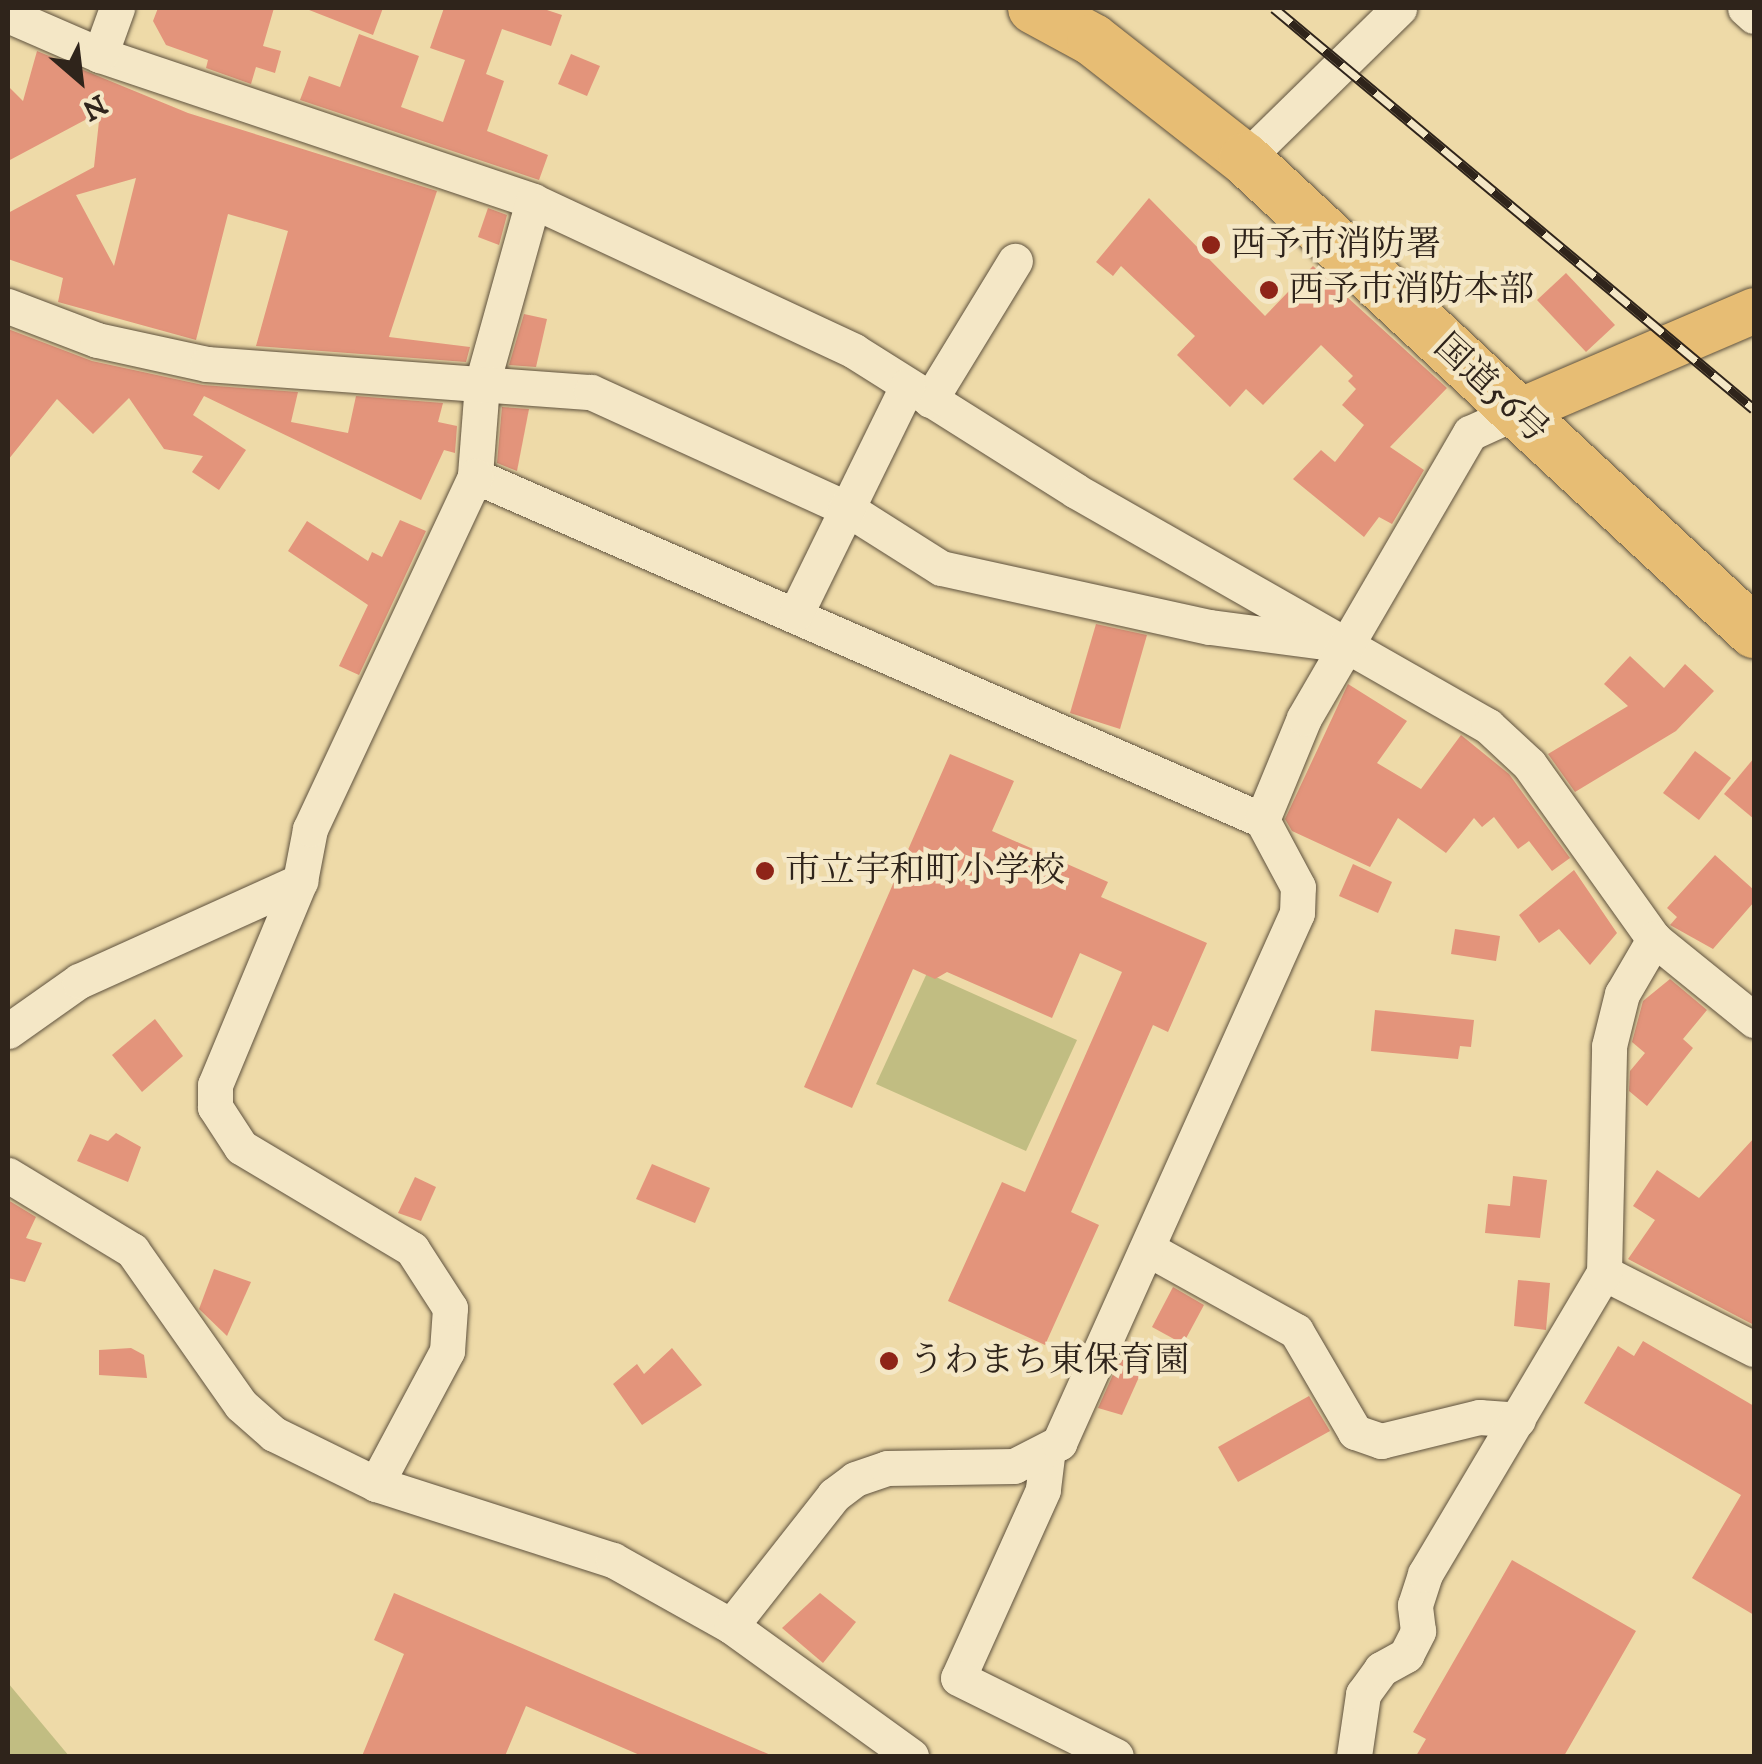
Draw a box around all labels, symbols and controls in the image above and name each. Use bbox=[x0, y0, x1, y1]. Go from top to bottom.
north arrow bbox=[30, 30, 130, 130]
text: N bbox=[76, 86, 113, 128]
place label: 西予市消防署 bbox=[1231, 224, 1441, 266]
marker: 西予市消防署 bbox=[1200, 234, 1222, 256]
place label: 西予市消防本部 bbox=[1289, 269, 1534, 311]
marker: 西予市消防本部 bbox=[1258, 279, 1280, 301]
street label: 国道56号 bbox=[1425, 326, 1557, 452]
place label: 市立宇和町小学校 bbox=[785, 850, 1065, 892]
marker: 市立宇和町小学校 bbox=[754, 860, 776, 882]
place label: うわまち東保育園 bbox=[909, 1340, 1189, 1382]
marker: うわまち東保育園 bbox=[878, 1350, 900, 1372]

